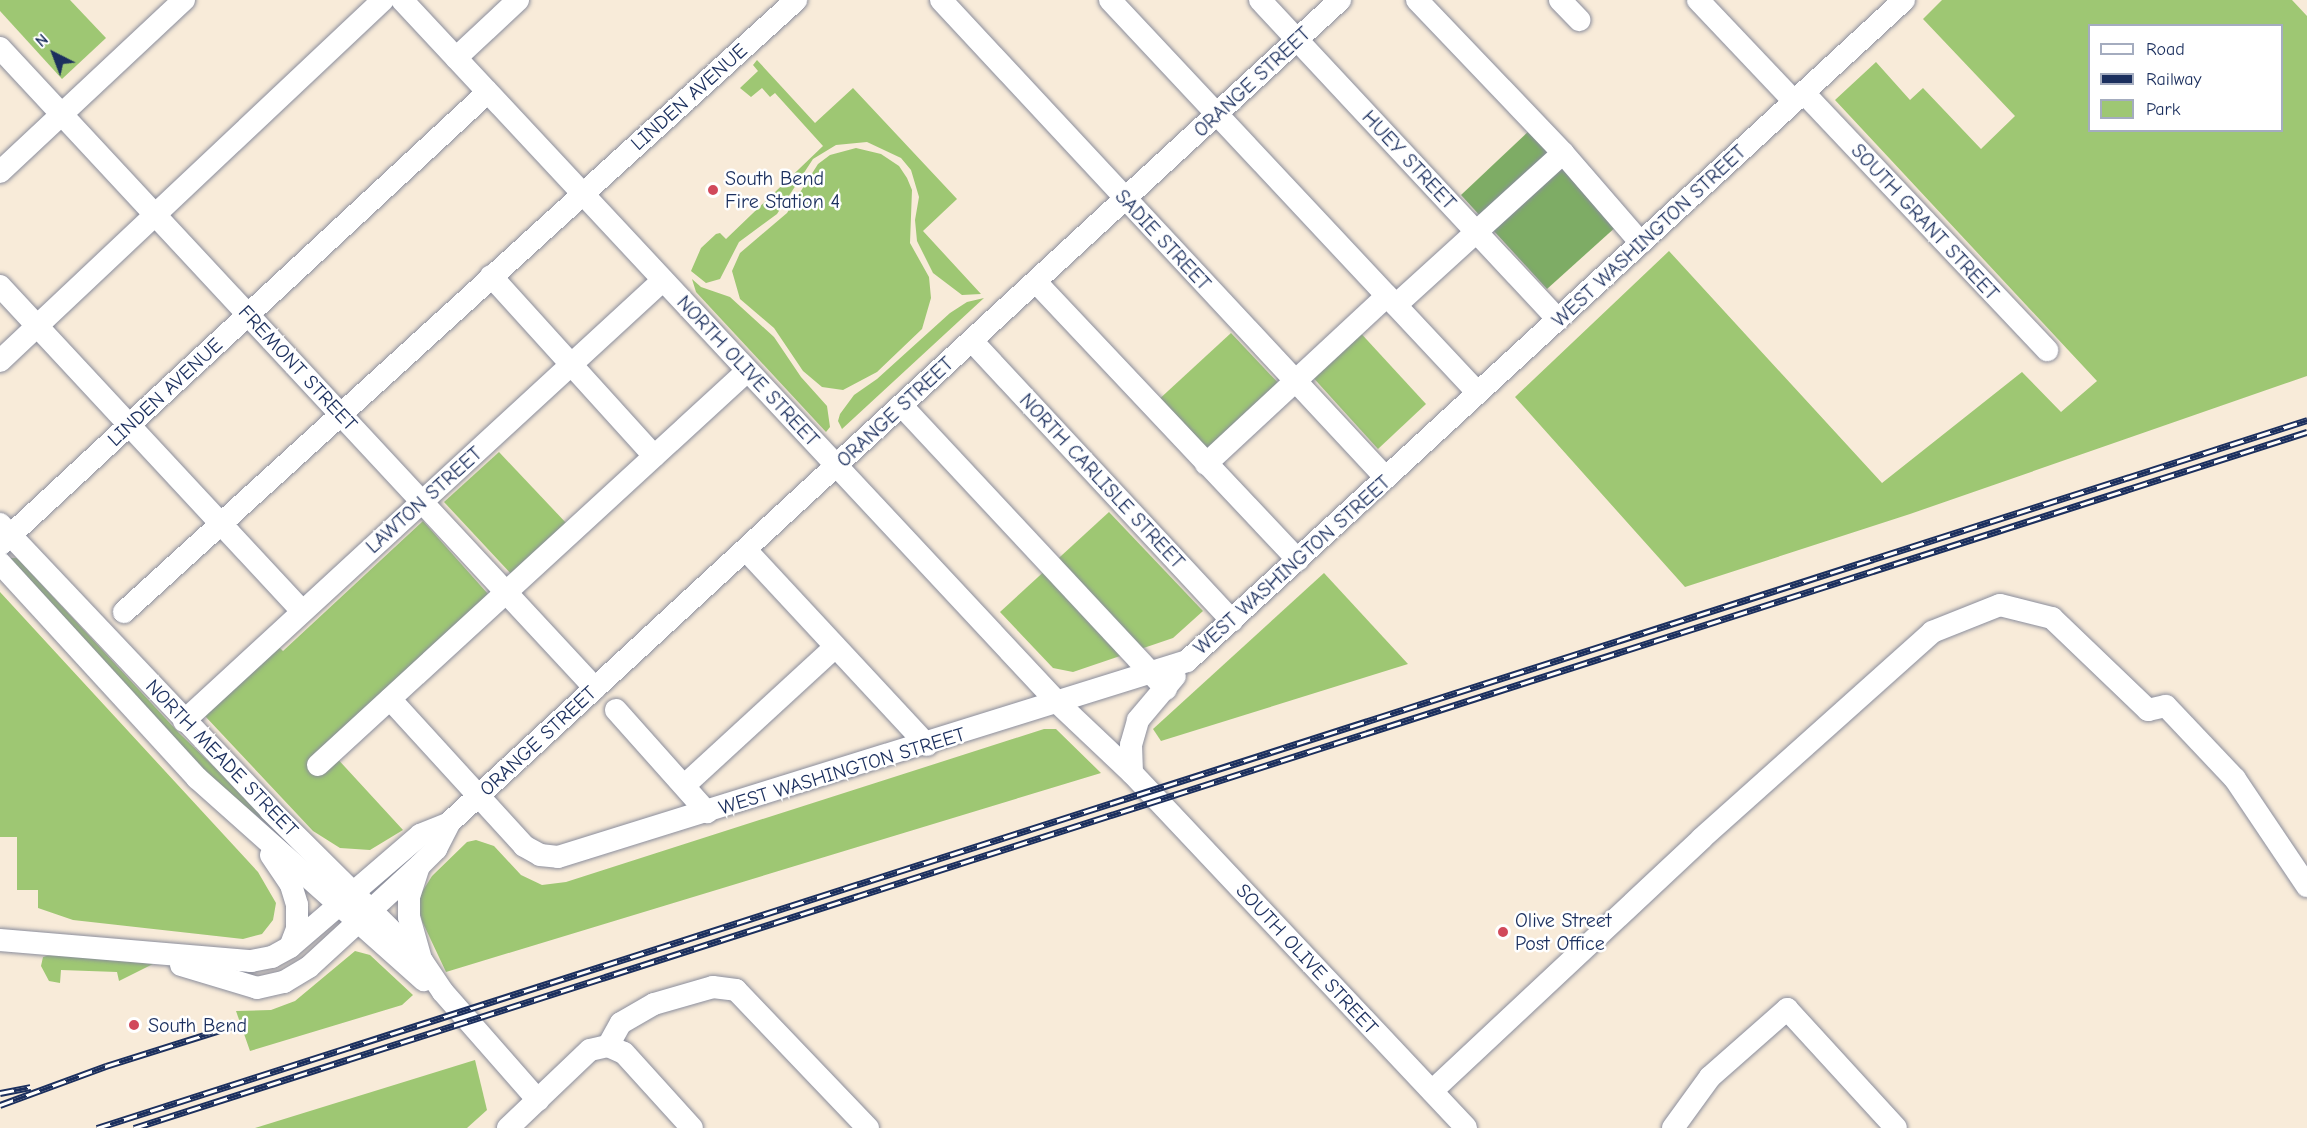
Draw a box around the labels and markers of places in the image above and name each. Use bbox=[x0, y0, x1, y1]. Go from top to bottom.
place label: South Bend Fire Station 4 bbox=[725, 166, 840, 213]
marker: South Bend Fire Station 4 bbox=[706, 183, 720, 197]
place label: Olive Street Post Office bbox=[1515, 909, 1612, 956]
marker: Olive Street Post Office bbox=[1496, 925, 1510, 939]
place label: South Bend bbox=[148, 1013, 247, 1037]
marker: South Bend bbox=[125, 1016, 143, 1034]

